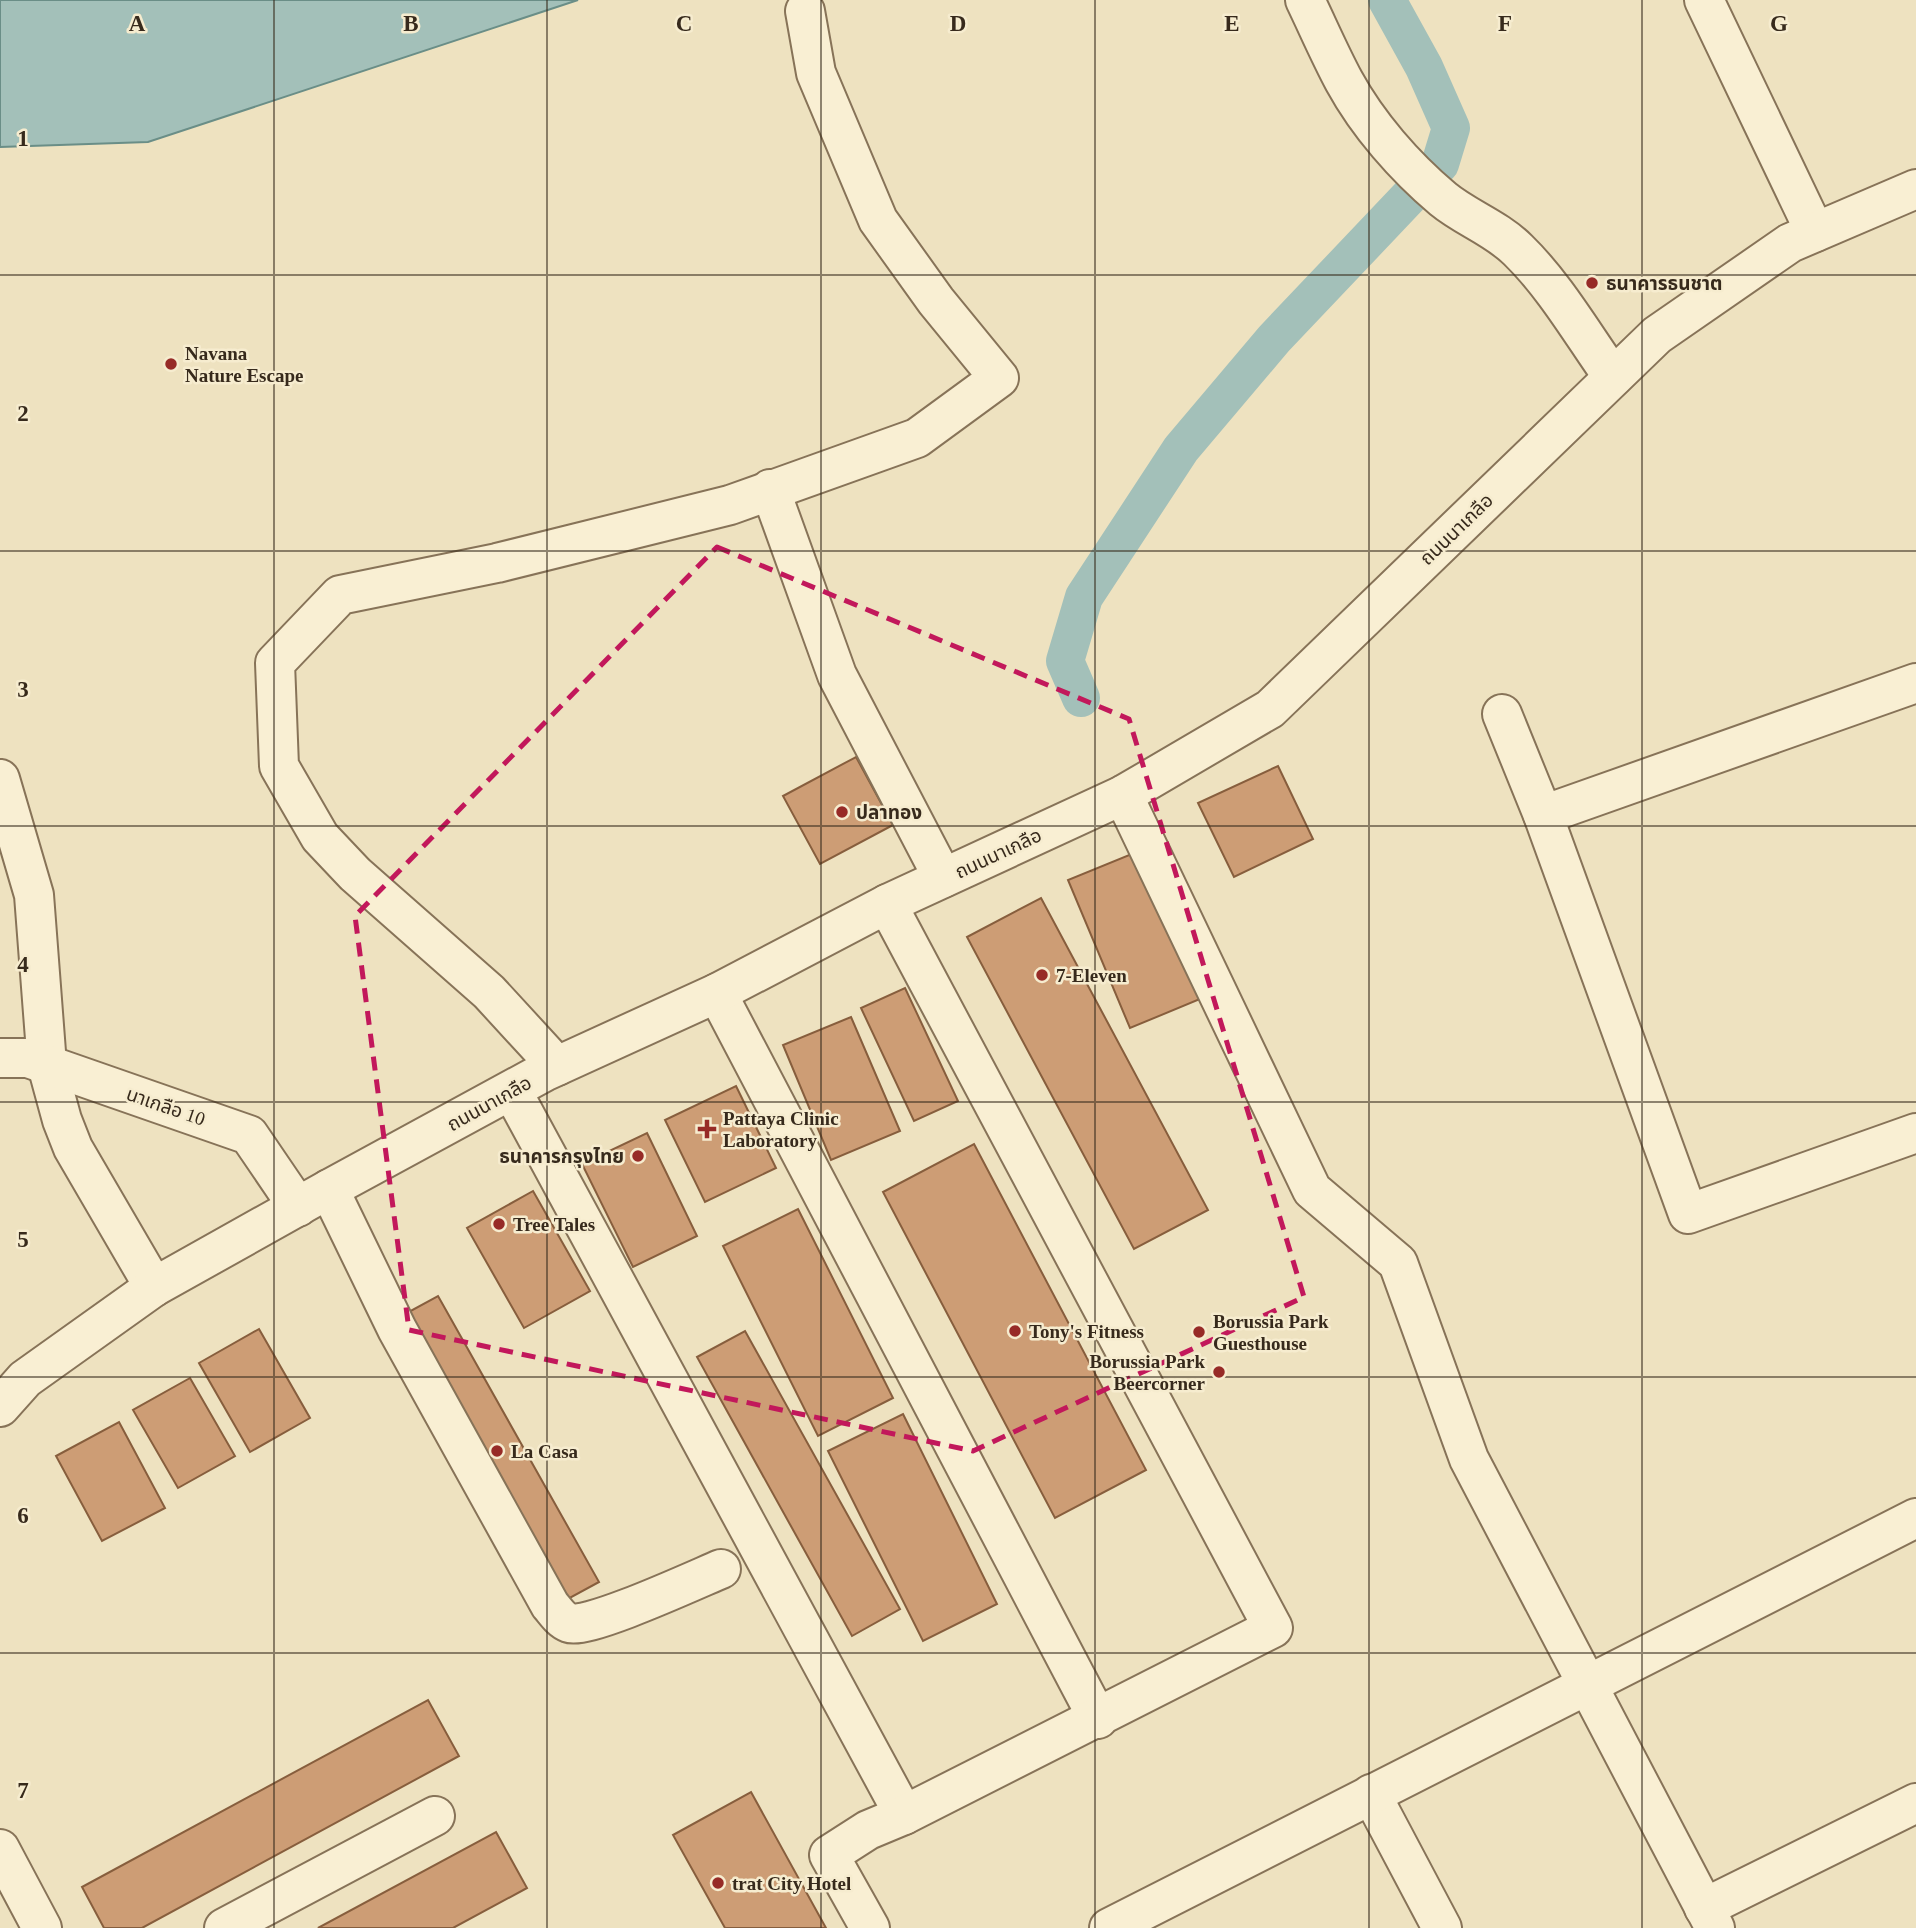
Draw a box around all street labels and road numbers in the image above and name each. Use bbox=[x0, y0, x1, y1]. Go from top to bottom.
street label: ถนนนาเกลือ bbox=[1416, 490, 1497, 569]
street label: ถนนนาเกลือ bbox=[952, 824, 1045, 883]
street label: ถนนนาเกลือ bbox=[444, 1072, 535, 1135]
street label: นาเกลือ 10 bbox=[124, 1083, 208, 1130]

